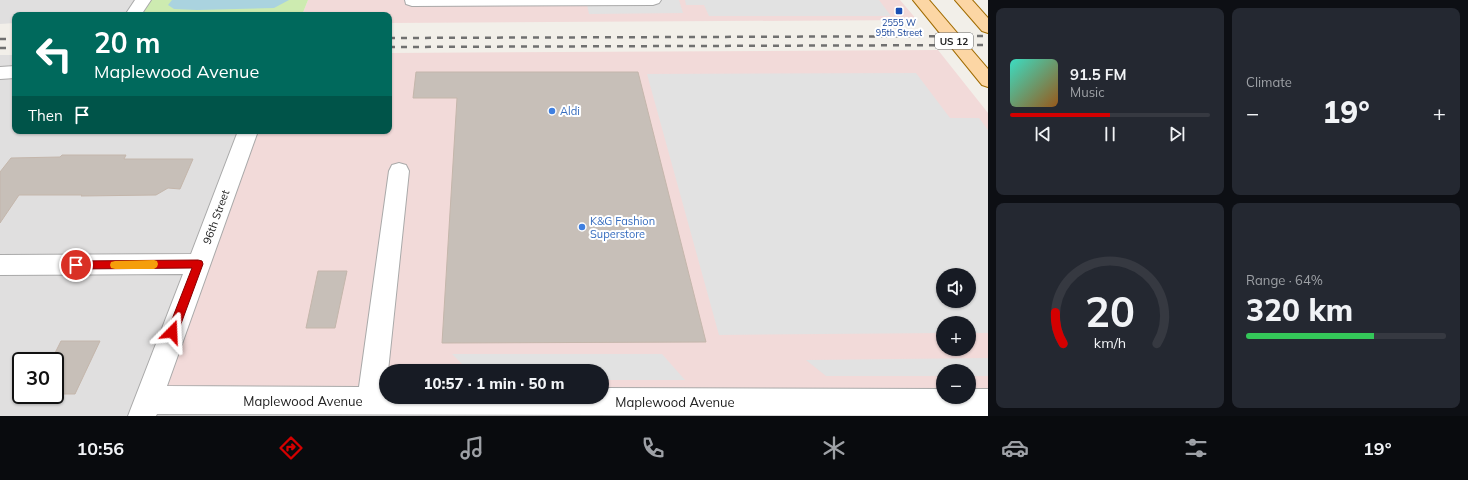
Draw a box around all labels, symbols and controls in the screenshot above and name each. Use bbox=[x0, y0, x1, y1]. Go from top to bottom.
marker: 2555 W 95th Street bbox=[894, 6, 904, 16]
place label: 2555 W 95th Street bbox=[876, 17, 922, 38]
text: 20 m bbox=[94, 25, 160, 60]
icon: left bbox=[28, 28, 80, 80]
road number: US 12 bbox=[935, 33, 973, 49]
text: Maplewood Avenue bbox=[94, 60, 259, 83]
text: 91.5 FM bbox=[1070, 65, 1126, 84]
text: Climate bbox=[1246, 74, 1292, 90]
text: Music bbox=[1070, 84, 1105, 100]
text: 19° bbox=[1322, 93, 1370, 131]
text: − bbox=[1246, 99, 1259, 127]
text: + bbox=[1433, 99, 1446, 127]
icon: arrive bbox=[71, 104, 93, 126]
place label: Aldi bbox=[560, 104, 580, 118]
text: Then bbox=[28, 106, 63, 125]
marker: Aldi bbox=[547, 106, 557, 116]
icon: previous bbox=[1032, 123, 1054, 145]
icon: pause bbox=[1099, 123, 1121, 145]
icon: next bbox=[1166, 123, 1188, 145]
street label: 96th Street bbox=[200, 188, 232, 246]
place label: K&G Fashion Superstore bbox=[590, 214, 655, 241]
marker: K&G Fashion Superstore bbox=[577, 222, 587, 232]
pin bbox=[59, 248, 93, 282]
icon: arrive bbox=[65, 254, 87, 276]
map controls bbox=[936, 268, 976, 404]
button: sound bbox=[936, 268, 976, 308]
text: Range · 64% bbox=[1246, 272, 1323, 288]
text: 20 bbox=[1085, 284, 1135, 336]
text: 320 km bbox=[1246, 291, 1353, 329]
position arrow bbox=[151, 311, 193, 353]
button: + bbox=[936, 316, 976, 356]
text: km/h bbox=[1094, 333, 1126, 351]
speed limit sign: 30 bbox=[12, 352, 64, 404]
button: − bbox=[936, 364, 976, 404]
text: 10:57 · 1 min · 50 m bbox=[424, 374, 564, 393]
street label: Maplewood Avenue bbox=[243, 393, 363, 409]
street label: Maplewood Avenue bbox=[615, 394, 735, 410]
icon: directions bbox=[277, 434, 305, 462]
icon: music bbox=[458, 434, 486, 462]
icon: phone bbox=[639, 434, 667, 462]
icon: climate bbox=[820, 434, 848, 462]
icon: car bbox=[1001, 434, 1029, 462]
icon: filters bbox=[1182, 434, 1210, 462]
text: 10:56 bbox=[76, 437, 124, 460]
text: 19° bbox=[1363, 437, 1391, 460]

